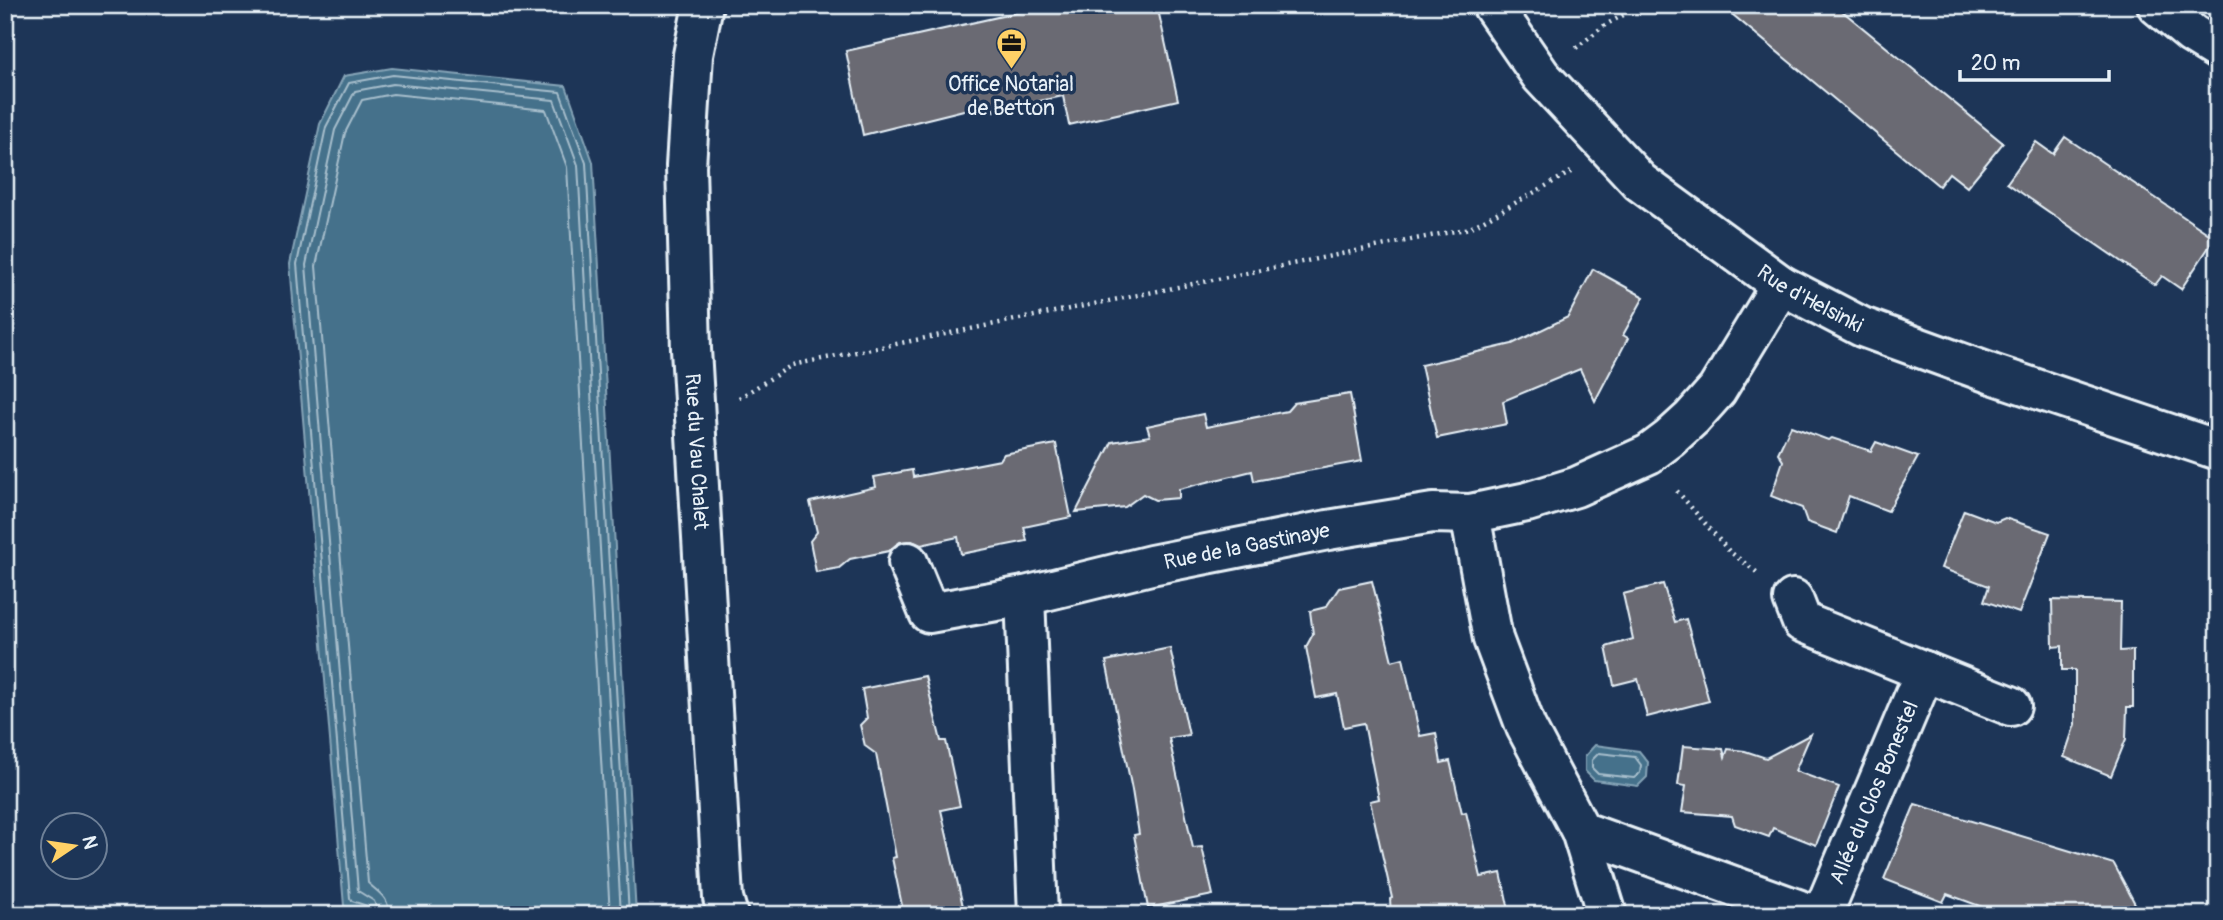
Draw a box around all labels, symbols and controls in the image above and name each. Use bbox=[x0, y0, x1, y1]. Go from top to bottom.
office icon: Office Notarial de Betton bbox=[994, 27, 1028, 71]
scale bar bbox=[1960, 38, 2109, 82]
text: 20 m bbox=[1971, 50, 2020, 77]
place label: Office Notarial de Betton bbox=[948, 71, 1074, 122]
street label: Rue d'Helsinki bbox=[1752, 258, 1868, 339]
street label: Rue du Vau Chalet bbox=[679, 373, 715, 531]
street label: Rue de la Gastinaye bbox=[1162, 516, 1333, 576]
street label: Allée du Clos Bonestel bbox=[1823, 697, 1924, 888]
north arrow bbox=[38, 811, 108, 881]
text: N bbox=[76, 833, 103, 852]

